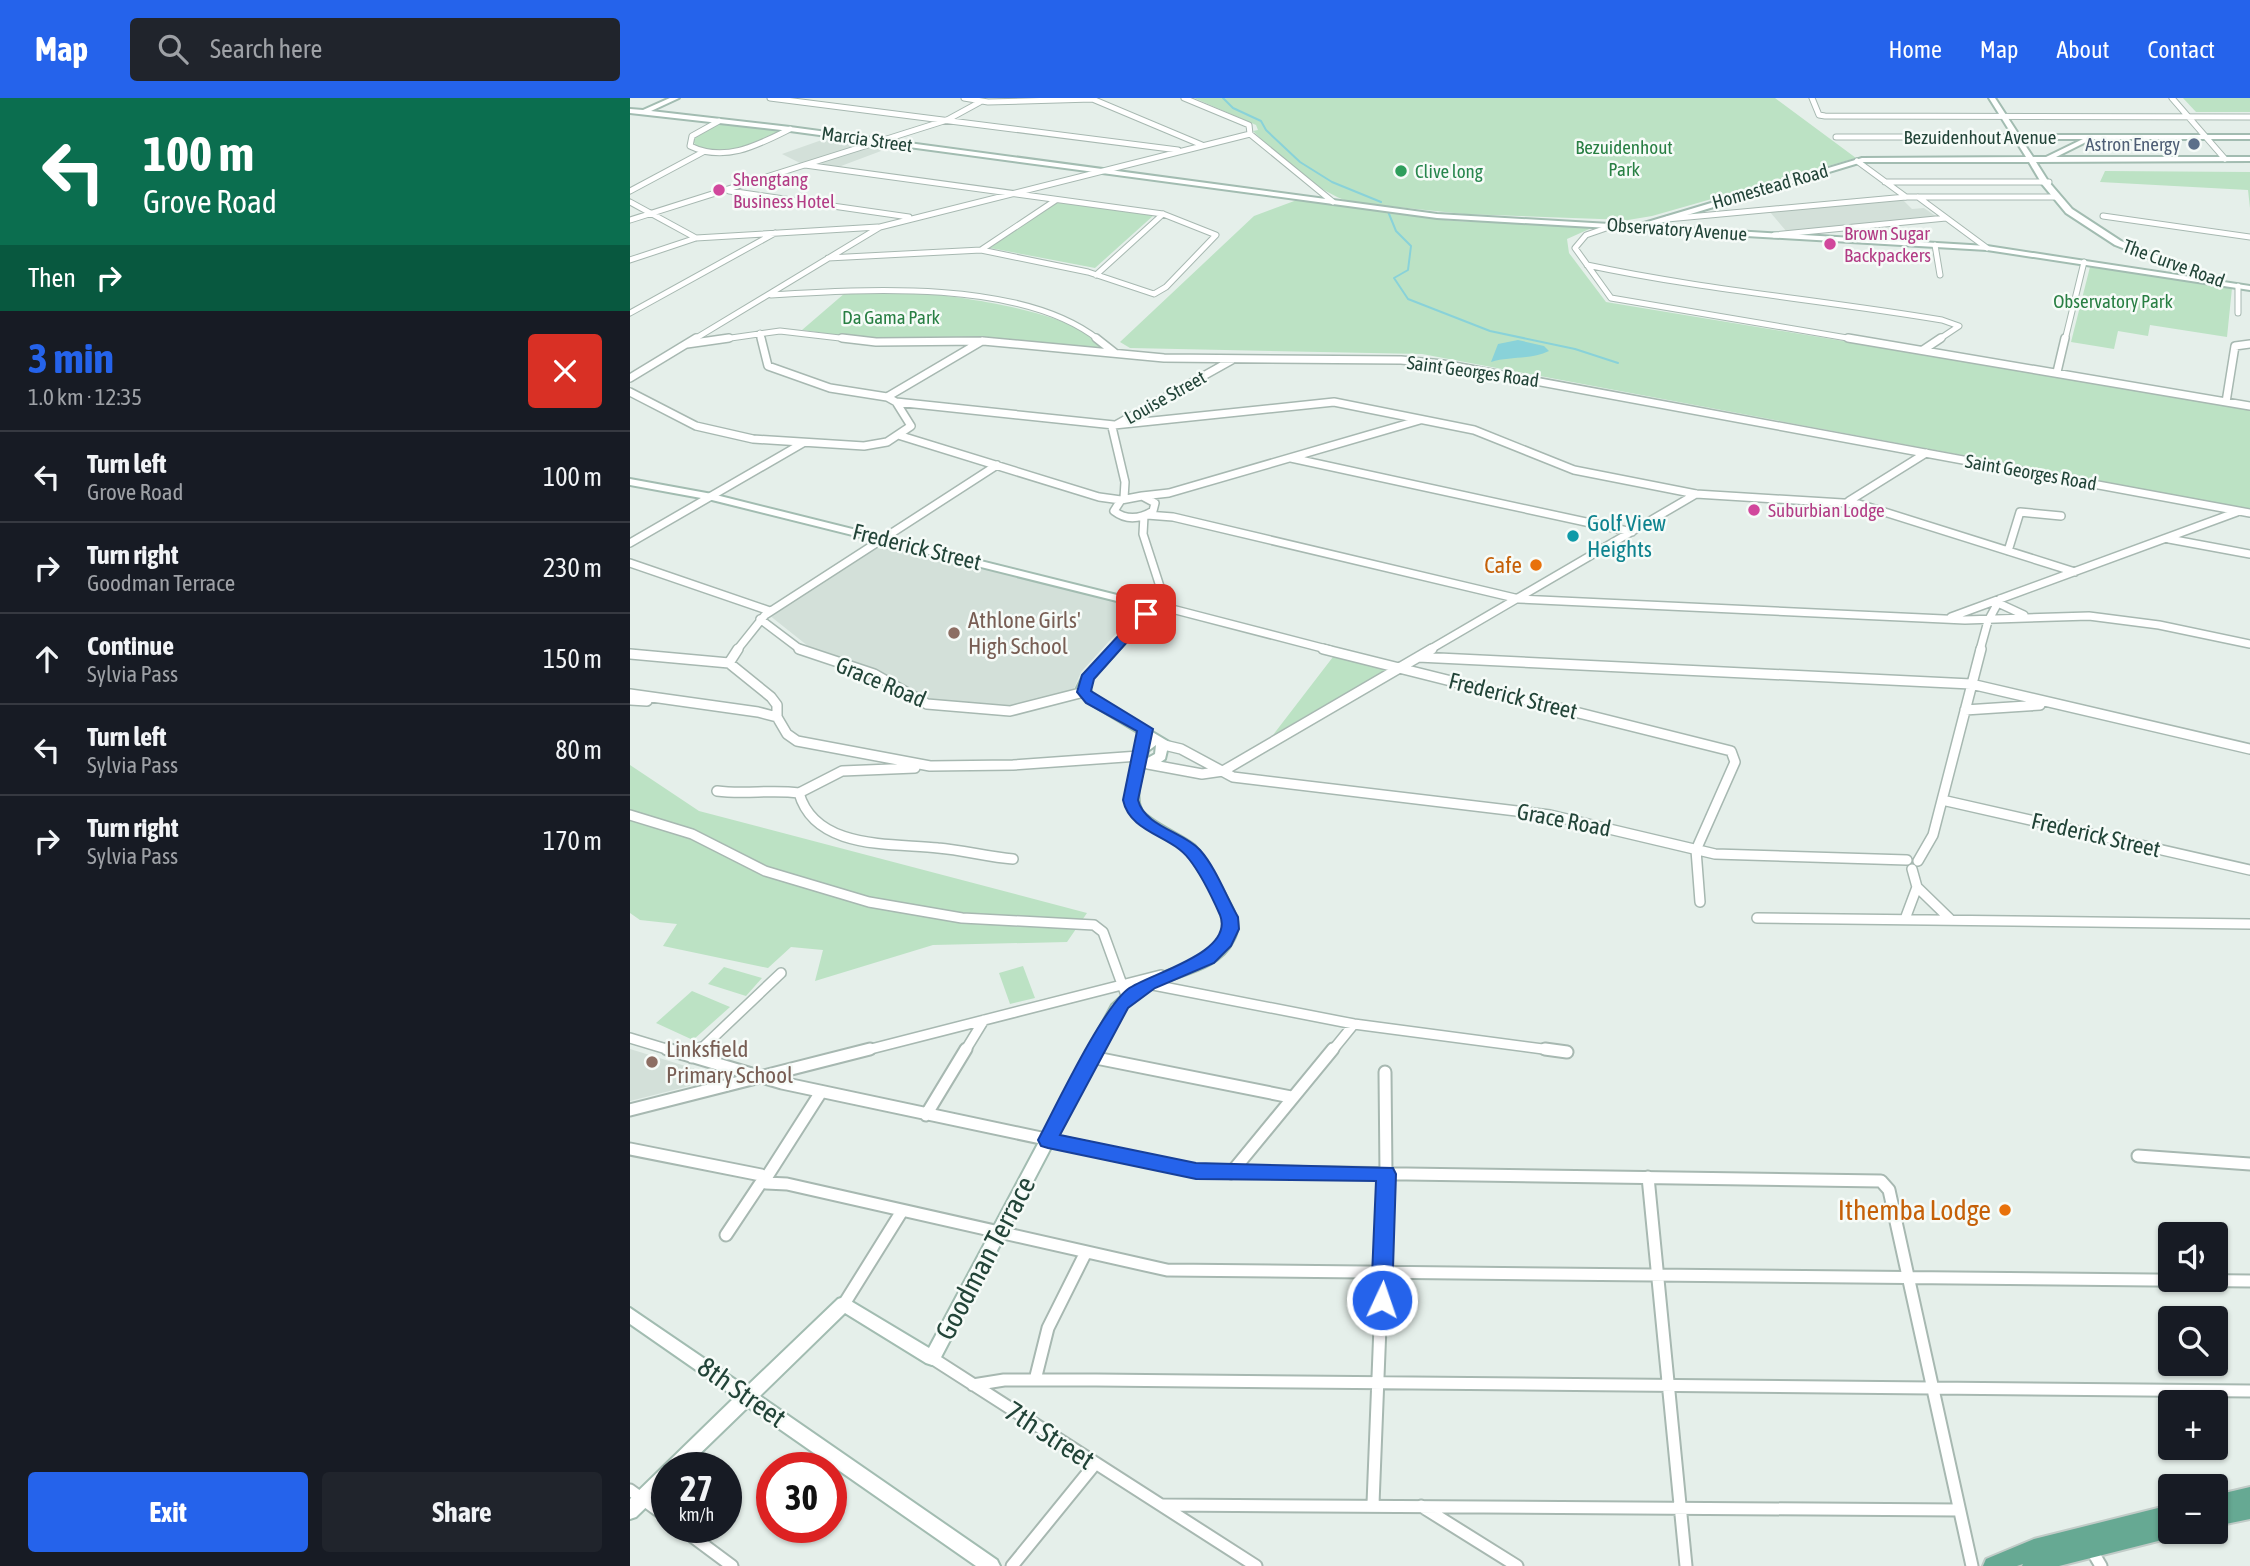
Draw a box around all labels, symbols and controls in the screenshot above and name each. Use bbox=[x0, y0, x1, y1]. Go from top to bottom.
search box bbox=[130, 18, 620, 81]
text: Map bbox=[35, 30, 88, 68]
icon: search bbox=[154, 30, 192, 68]
text: Search here bbox=[210, 34, 322, 64]
text: Home bbox=[1888, 36, 1942, 63]
text: Map bbox=[1980, 36, 2018, 63]
text: About bbox=[2056, 36, 2109, 63]
text: Contact bbox=[2147, 36, 2215, 63]
street label: Marcia Street bbox=[820, 122, 914, 156]
text: 100 m bbox=[143, 125, 254, 181]
icon: left bbox=[28, 126, 119, 217]
street label: Bezuidenhout Avenue bbox=[1904, 126, 2056, 148]
place label: Astron Energy bbox=[2085, 133, 2180, 155]
park label: Bezuidenhout Park bbox=[1575, 136, 1673, 180]
marker: Astron Energy bbox=[2186, 136, 2202, 152]
street label: Homestead Road bbox=[1709, 159, 1831, 213]
place label: Clive long bbox=[1415, 160, 1484, 182]
marker: Clive long bbox=[1393, 163, 1409, 179]
place label: Shengtang Business Hotel bbox=[733, 168, 835, 212]
marker: Shengtang Business Hotel bbox=[711, 182, 727, 198]
text: Grove Road bbox=[143, 183, 277, 220]
street label: Observatory Avenue bbox=[1606, 213, 1748, 245]
place label: Brown Sugar Backpackers bbox=[1844, 222, 1931, 266]
street label: The Curve Road bbox=[2120, 234, 2228, 292]
marker: Brown Sugar Backpackers bbox=[1822, 236, 1838, 252]
icon: right bbox=[90, 259, 128, 297]
text: Then bbox=[28, 263, 76, 293]
park label: Observatory Park bbox=[2053, 290, 2173, 312]
park label: Da Gama Park bbox=[842, 306, 941, 328]
text: 3 min bbox=[28, 334, 114, 382]
button: close bbox=[528, 334, 602, 408]
street label: Saint Georges Road bbox=[1406, 351, 1540, 391]
street label: Louise Street bbox=[1121, 366, 1209, 428]
text: 1.0 km · 12:35 bbox=[28, 384, 142, 410]
text: Turn left bbox=[87, 449, 167, 479]
street label: Saint Georges Road bbox=[1964, 450, 2098, 494]
icon: left bbox=[28, 458, 66, 496]
text: 100 m bbox=[543, 462, 602, 492]
text: Grove Road bbox=[87, 479, 183, 505]
place label: Suburbian Lodge bbox=[1768, 499, 1885, 521]
marker: Suburbian Lodge bbox=[1746, 502, 1762, 518]
place label: Golf View Heights bbox=[1587, 510, 1666, 562]
street label: Frederick Street bbox=[850, 518, 984, 576]
marker: Golf View Heights bbox=[1565, 528, 1581, 544]
text: Turn right bbox=[87, 540, 178, 570]
icon: right bbox=[28, 549, 66, 587]
place label: Cafe bbox=[1484, 552, 1522, 578]
text: 230 m bbox=[543, 553, 602, 583]
marker: Cafe bbox=[1528, 557, 1544, 573]
text: Goodman Terrace bbox=[87, 570, 235, 596]
pin bbox=[1116, 584, 1176, 644]
icon: arrive bbox=[1127, 595, 1165, 633]
place label: Athlone Girls' High School bbox=[968, 607, 1081, 659]
marker: Athlone Girls' High School bbox=[946, 625, 962, 641]
text: Continue bbox=[87, 631, 174, 661]
icon: ahead bbox=[28, 640, 66, 678]
text: 150 m bbox=[543, 644, 602, 674]
street label: Grace Road bbox=[832, 651, 930, 713]
text: Sylvia Pass bbox=[87, 661, 178, 687]
street label: Frederick Street bbox=[1446, 667, 1580, 725]
text: Turn left bbox=[87, 722, 167, 752]
icon: left bbox=[28, 731, 66, 769]
text: 80 m bbox=[555, 735, 602, 765]
text: Sylvia Pass bbox=[87, 752, 178, 778]
street label: Grace Road bbox=[1515, 798, 1613, 842]
street label: Frederick Street bbox=[2029, 808, 2163, 862]
text: Turn right bbox=[87, 813, 178, 843]
icon: right bbox=[28, 822, 66, 860]
text: 170 m bbox=[543, 826, 602, 856]
text: Sylvia Pass bbox=[87, 843, 178, 869]
place label: Linksfield Primary School bbox=[666, 1036, 793, 1088]
marker: Linksfield Primary School bbox=[644, 1054, 660, 1070]
street label: Goodman Terrace bbox=[929, 1171, 1041, 1345]
place label: Ithemba Lodge bbox=[1838, 1194, 1991, 1226]
marker: Ithemba Lodge bbox=[1997, 1202, 2013, 1218]
map controls bbox=[2158, 1222, 2228, 1544]
button: sound bbox=[2158, 1222, 2228, 1292]
position arrow bbox=[1345, 1263, 1419, 1337]
button: search bbox=[2158, 1306, 2228, 1376]
street label: 8th Street bbox=[692, 1350, 792, 1434]
button: + bbox=[2158, 1390, 2228, 1460]
street label: 7th Street bbox=[999, 1394, 1101, 1476]
speed limit sign: 30 bbox=[756, 1452, 847, 1543]
text: 27 bbox=[680, 1468, 713, 1508]
button: Exit bbox=[28, 1472, 308, 1552]
button: Share bbox=[322, 1472, 602, 1552]
button: − bbox=[2158, 1474, 2228, 1544]
text: km/h bbox=[679, 1504, 714, 1525]

